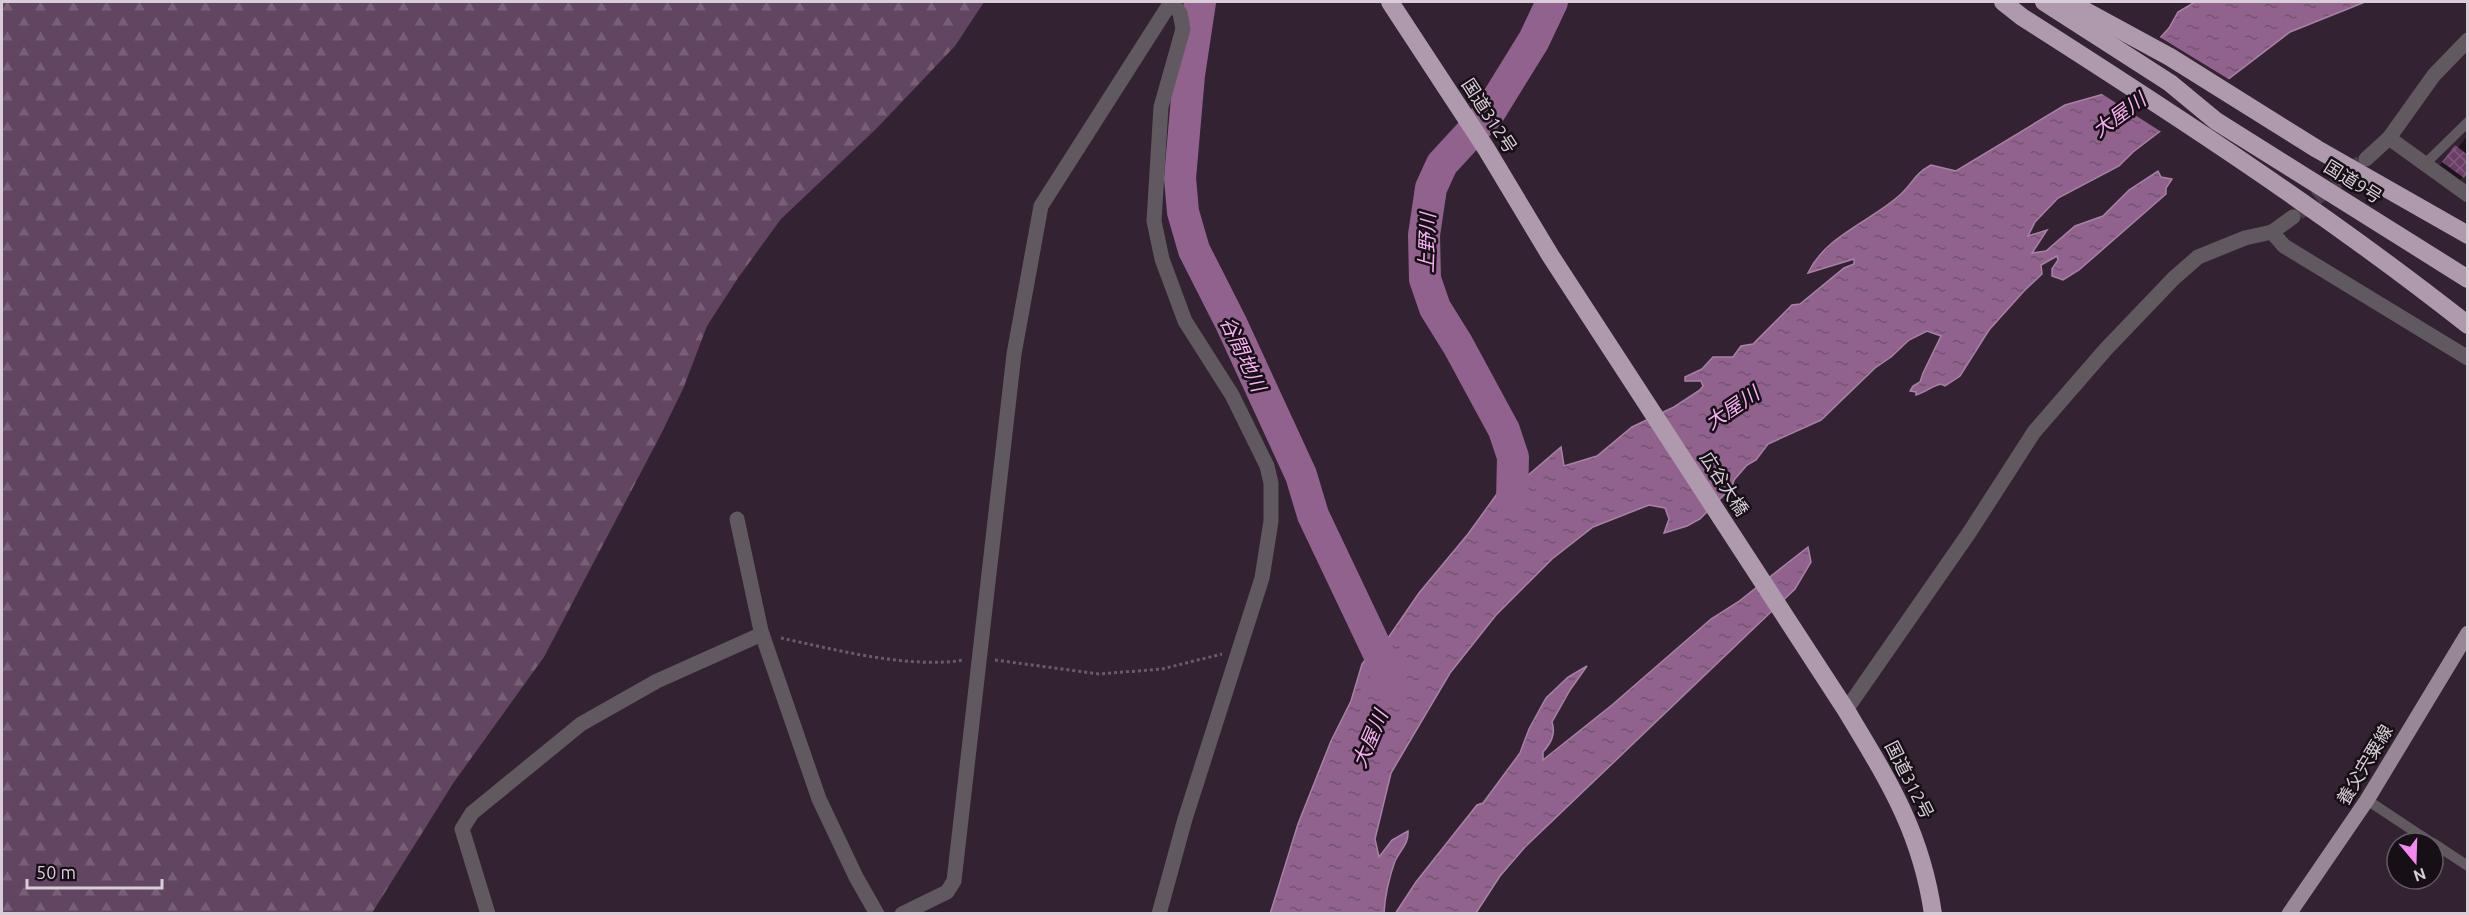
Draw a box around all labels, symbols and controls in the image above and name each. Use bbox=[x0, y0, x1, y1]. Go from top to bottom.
street label: 国道312号 bbox=[1458, 75, 1521, 156]
water label: 大屋川 bbox=[2088, 86, 2151, 142]
street label: 国道9号 bbox=[2321, 156, 2386, 207]
water label: 上野川 bbox=[1414, 211, 1439, 273]
water label: 谷間地川 bbox=[1216, 313, 1272, 397]
water label: 大屋川 bbox=[1700, 380, 1765, 434]
street label: 広谷大橋 bbox=[1697, 448, 1753, 519]
water label: 大屋川 bbox=[1347, 705, 1393, 771]
street label: 養父宍粟線 bbox=[2332, 721, 2396, 808]
street label: 国道312号 bbox=[1882, 737, 1938, 822]
north arrow bbox=[2385, 831, 2445, 891]
scale bar bbox=[27, 852, 162, 890]
text: 50 m bbox=[36, 862, 76, 882]
text: N bbox=[2411, 865, 2428, 886]

